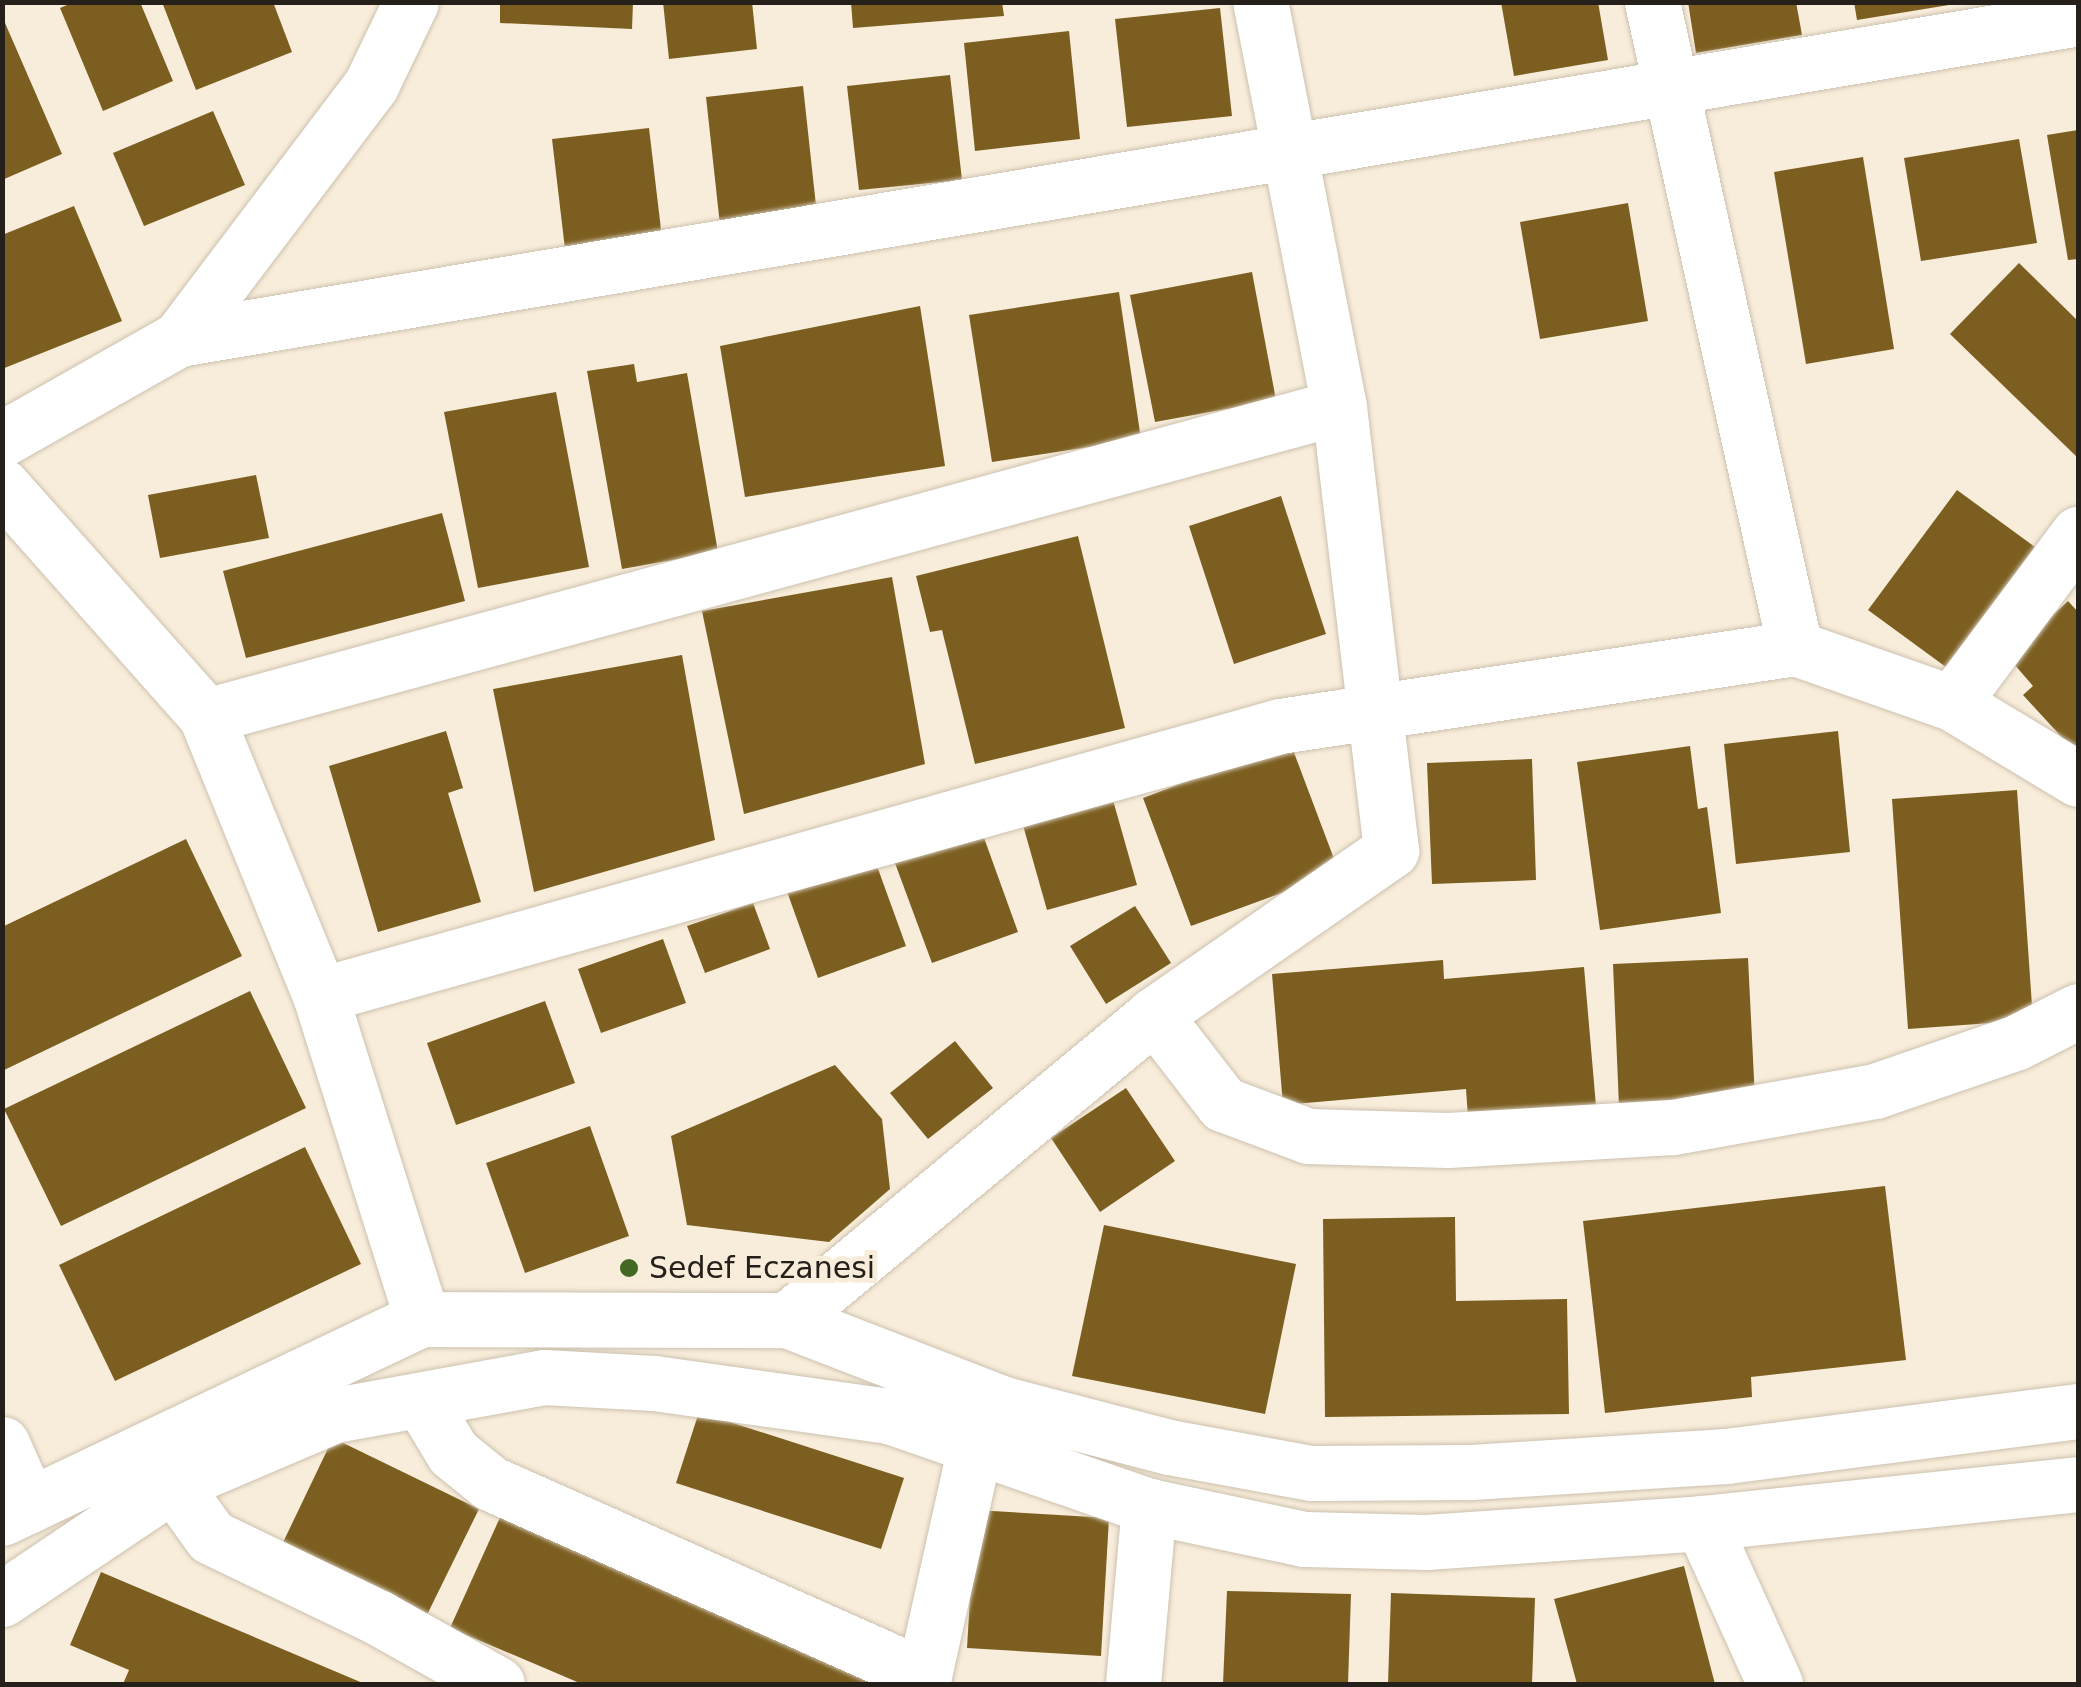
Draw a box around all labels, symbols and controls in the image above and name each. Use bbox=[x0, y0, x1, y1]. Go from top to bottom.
place label: Sedef Eczanesi bbox=[649, 1250, 875, 1286]
marker: Sedef Eczanesi bbox=[618, 1257, 640, 1279]

